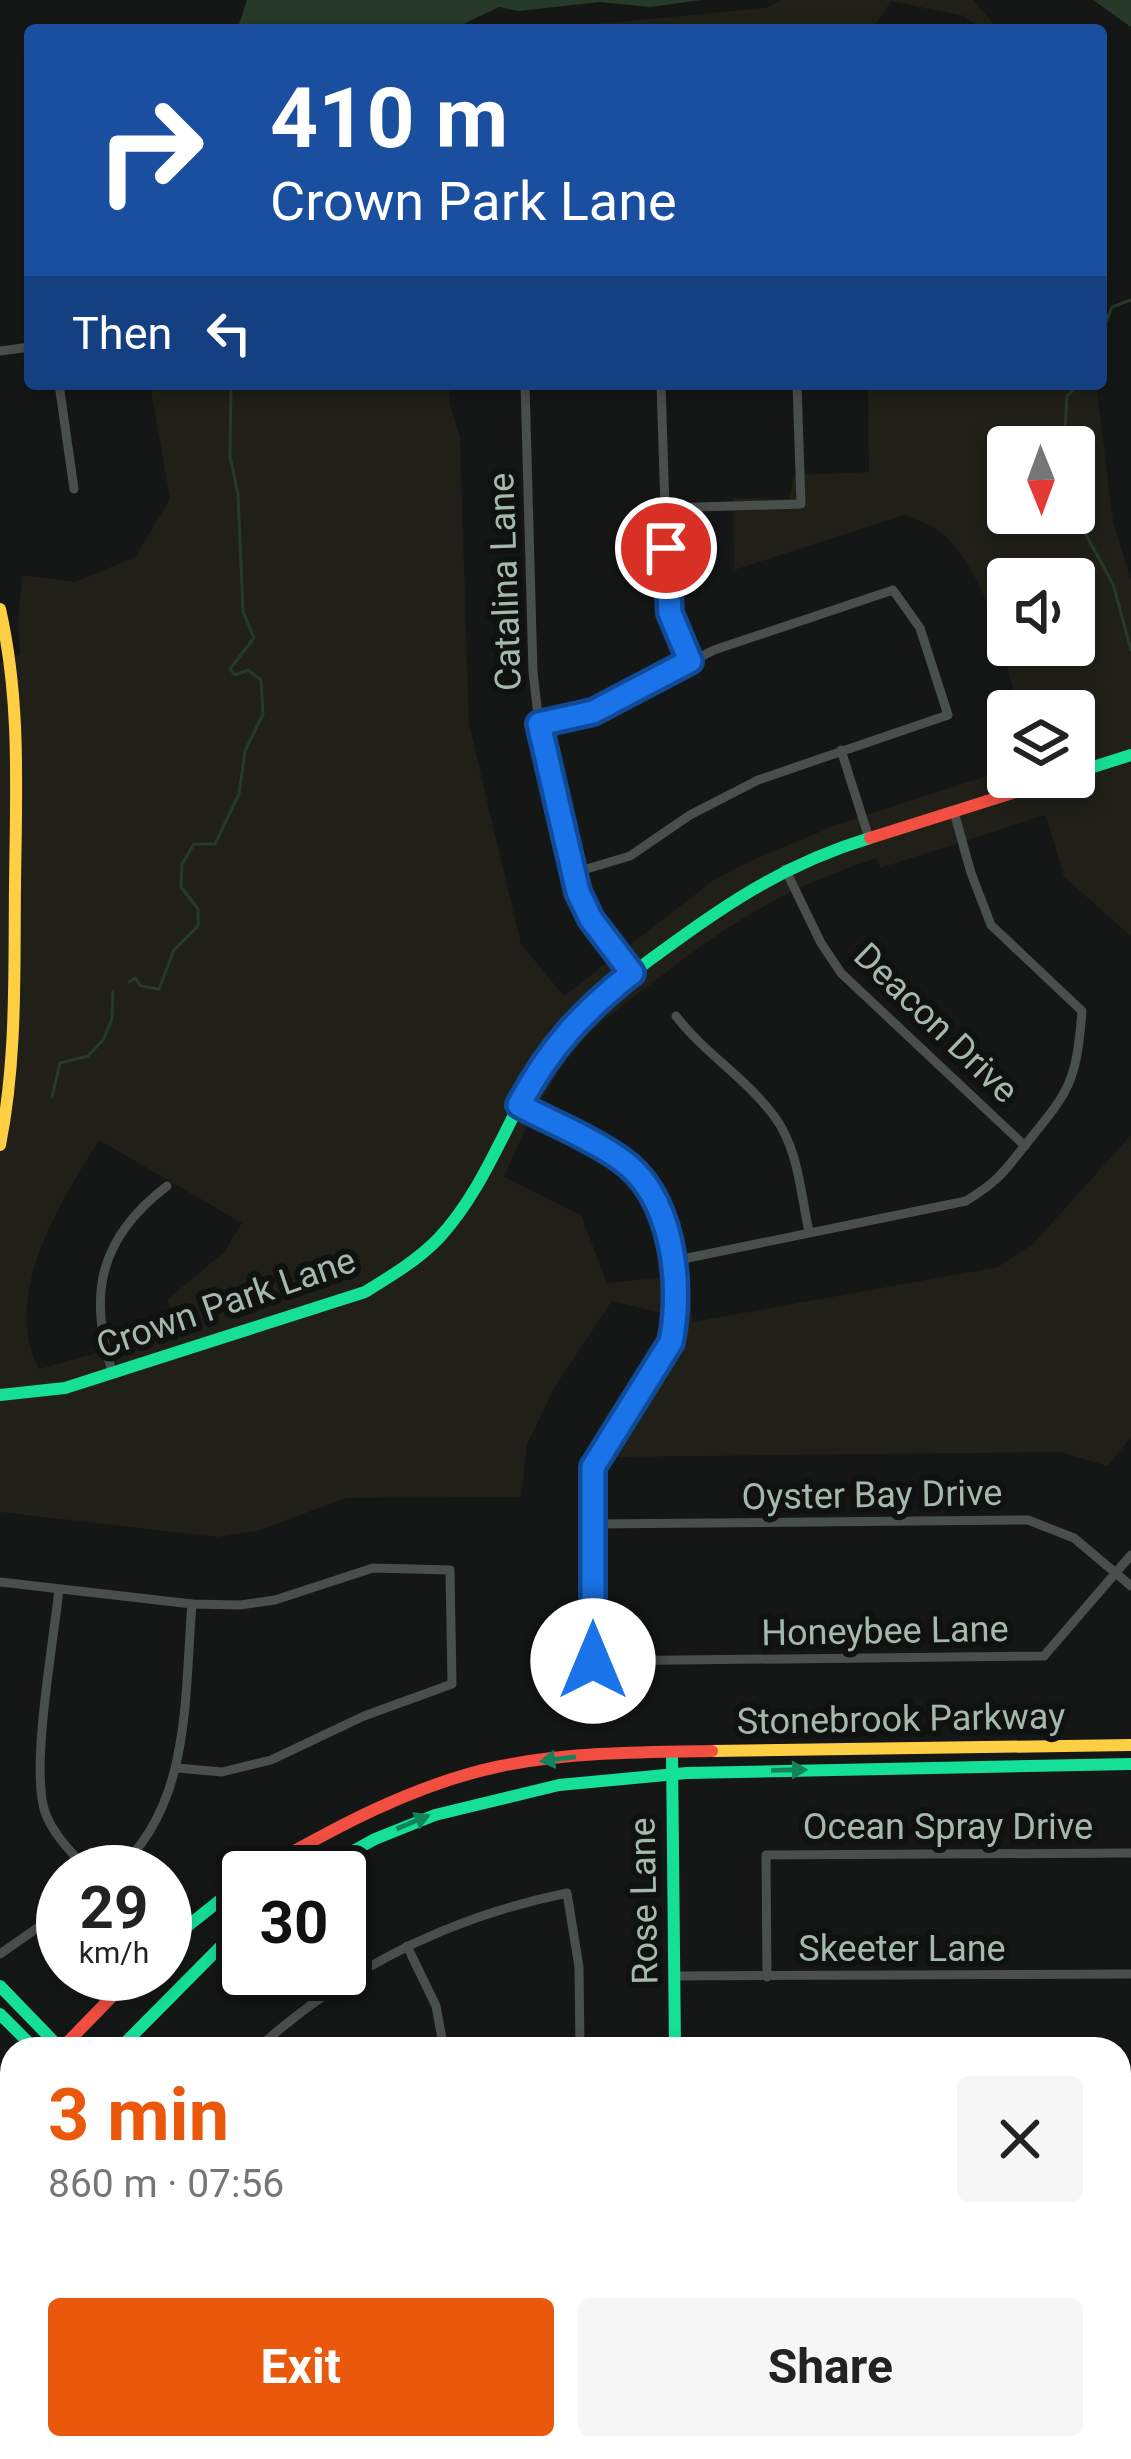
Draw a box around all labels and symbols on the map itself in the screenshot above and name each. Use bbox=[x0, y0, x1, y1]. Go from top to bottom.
north arrow bbox=[987, 426, 1095, 534]
street label: Catalina Lane bbox=[480, 472, 530, 692]
pin bbox=[615, 497, 717, 599]
street label: Deacon Drive bbox=[845, 934, 1027, 1112]
street label: Crown Park Lane bbox=[91, 1239, 361, 1367]
street label: Oyster Bay Drive bbox=[741, 1472, 1003, 1518]
position arrow bbox=[530, 1598, 656, 1724]
street label: Honeybee Lane bbox=[761, 1608, 1009, 1654]
street label: Stonebrook Parkway bbox=[736, 1695, 1066, 1743]
one-way arrow bbox=[539, 1749, 576, 1768]
one-way arrow bbox=[771, 1761, 809, 1780]
street label: Ocean Spray Drive bbox=[803, 1806, 1093, 1848]
one-way arrow bbox=[395, 1812, 431, 1831]
street label: Rose Lane bbox=[622, 1817, 666, 1985]
speed limit sign: 30 bbox=[216, 1845, 372, 2001]
street label: Skeeter Lane bbox=[798, 1928, 1006, 1970]

